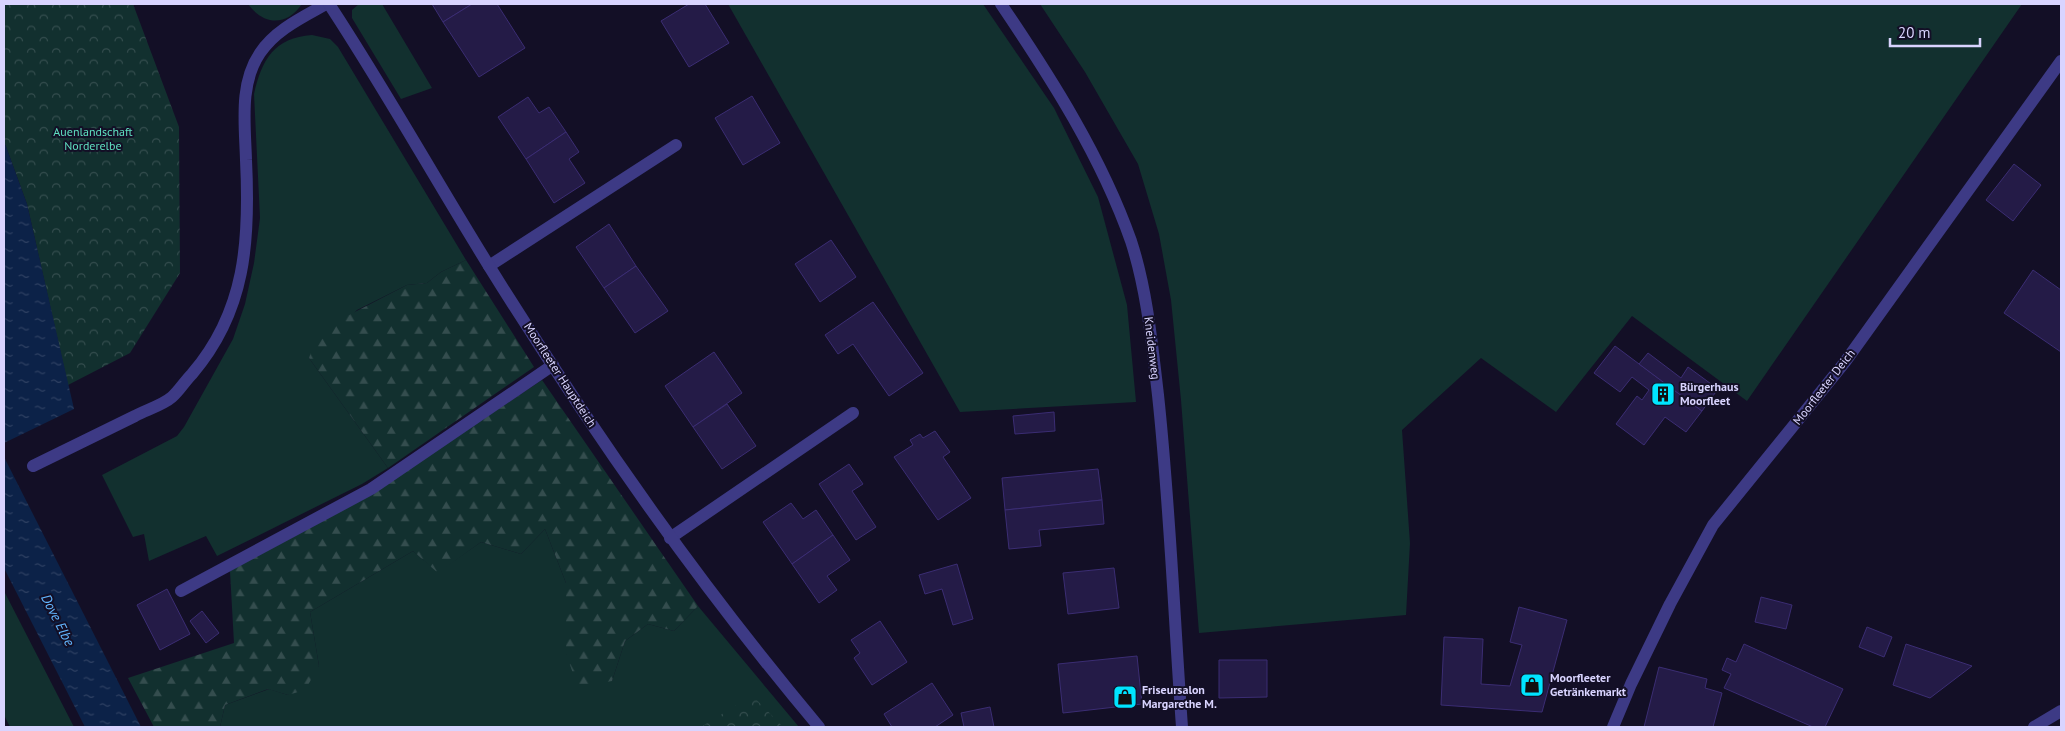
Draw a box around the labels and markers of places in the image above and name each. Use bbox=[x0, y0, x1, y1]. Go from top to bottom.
place label: Bürgerhaus Moorfleet bbox=[1680, 379, 1739, 408]
building icon: Bürgerhaus Moorfleet bbox=[1650, 381, 1676, 407]
place label: Moorfleeter Getränkemarkt bbox=[1550, 670, 1627, 699]
shop icon: Moorfleeter Getränkemarkt bbox=[1519, 672, 1545, 698]
place label: Friseursalon Margarethe M. bbox=[1142, 682, 1217, 711]
shop icon: Friseursalon Margarethe M. bbox=[1112, 684, 1138, 710]

